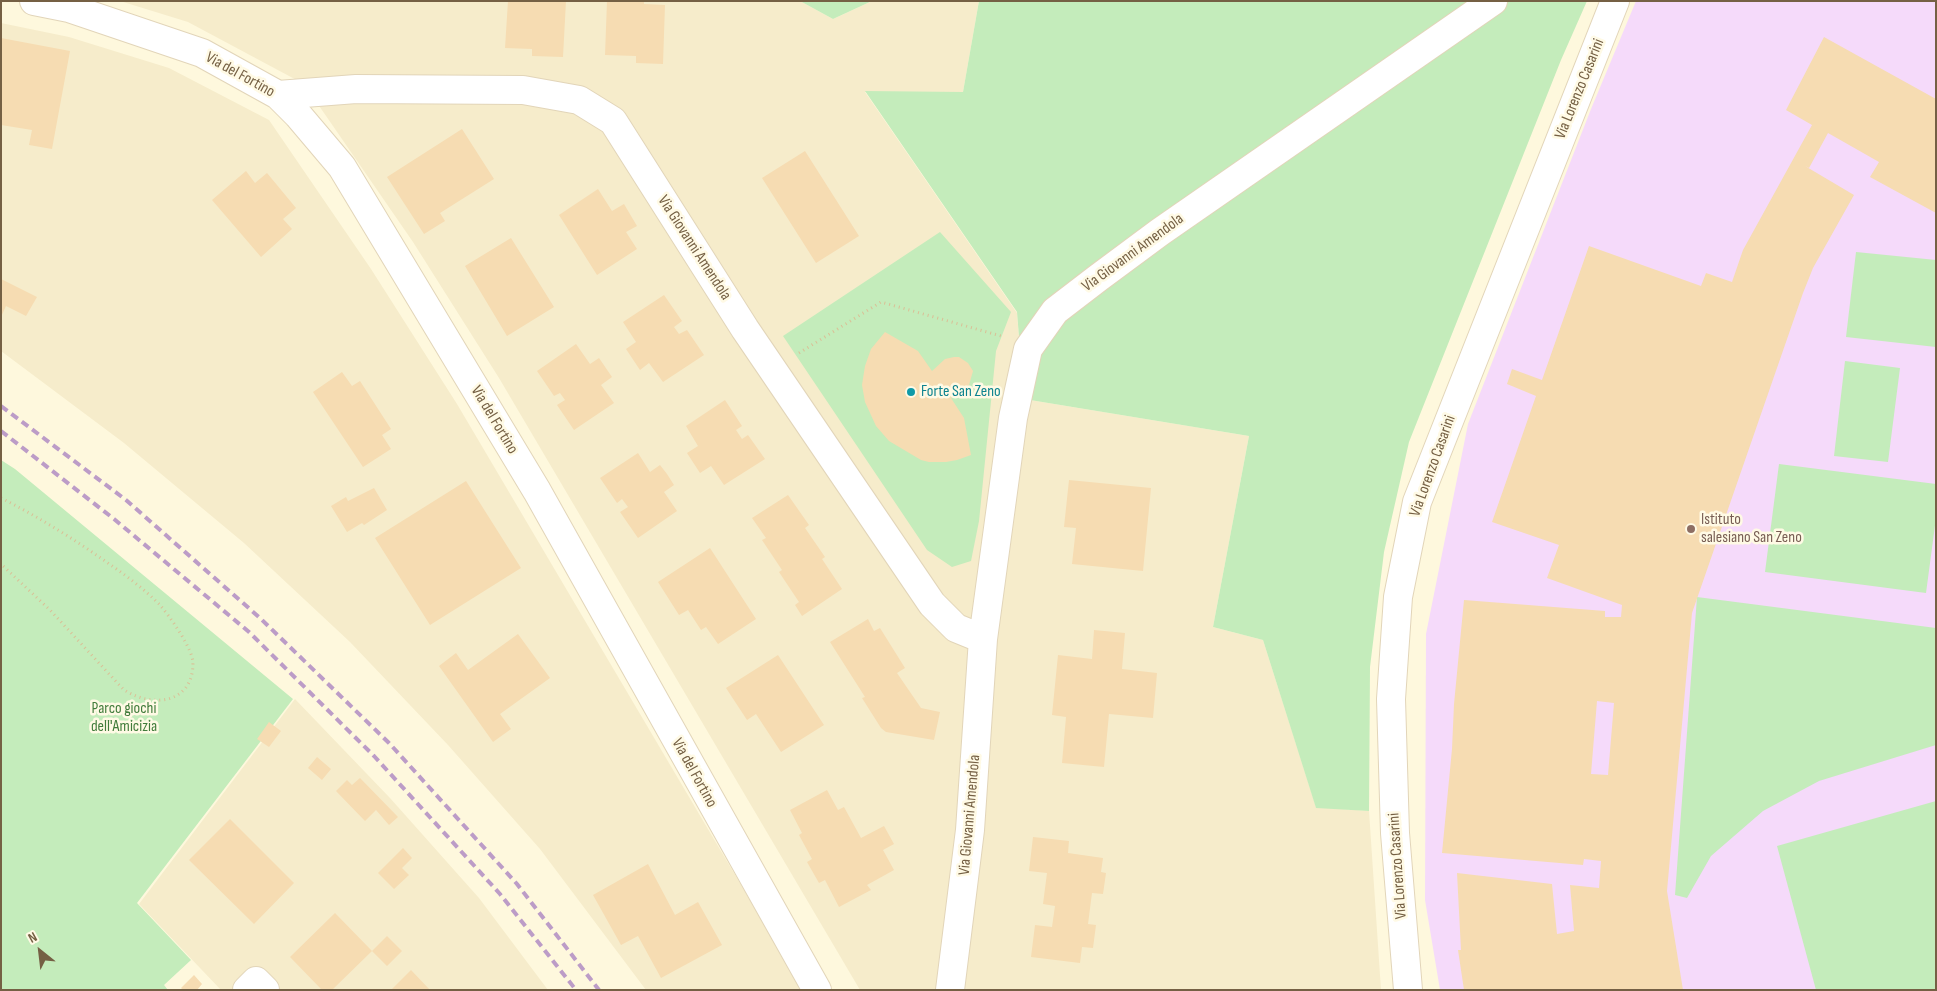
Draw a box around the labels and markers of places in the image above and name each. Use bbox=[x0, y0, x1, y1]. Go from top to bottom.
place label: Forte San Zeno bbox=[921, 382, 1001, 402]
marker: Forte San Zeno bbox=[905, 386, 917, 398]
place label: Istituto salesiano San Zeno bbox=[1701, 510, 1802, 548]
marker: Istituto salesiano San Zeno bbox=[1685, 523, 1697, 535]

